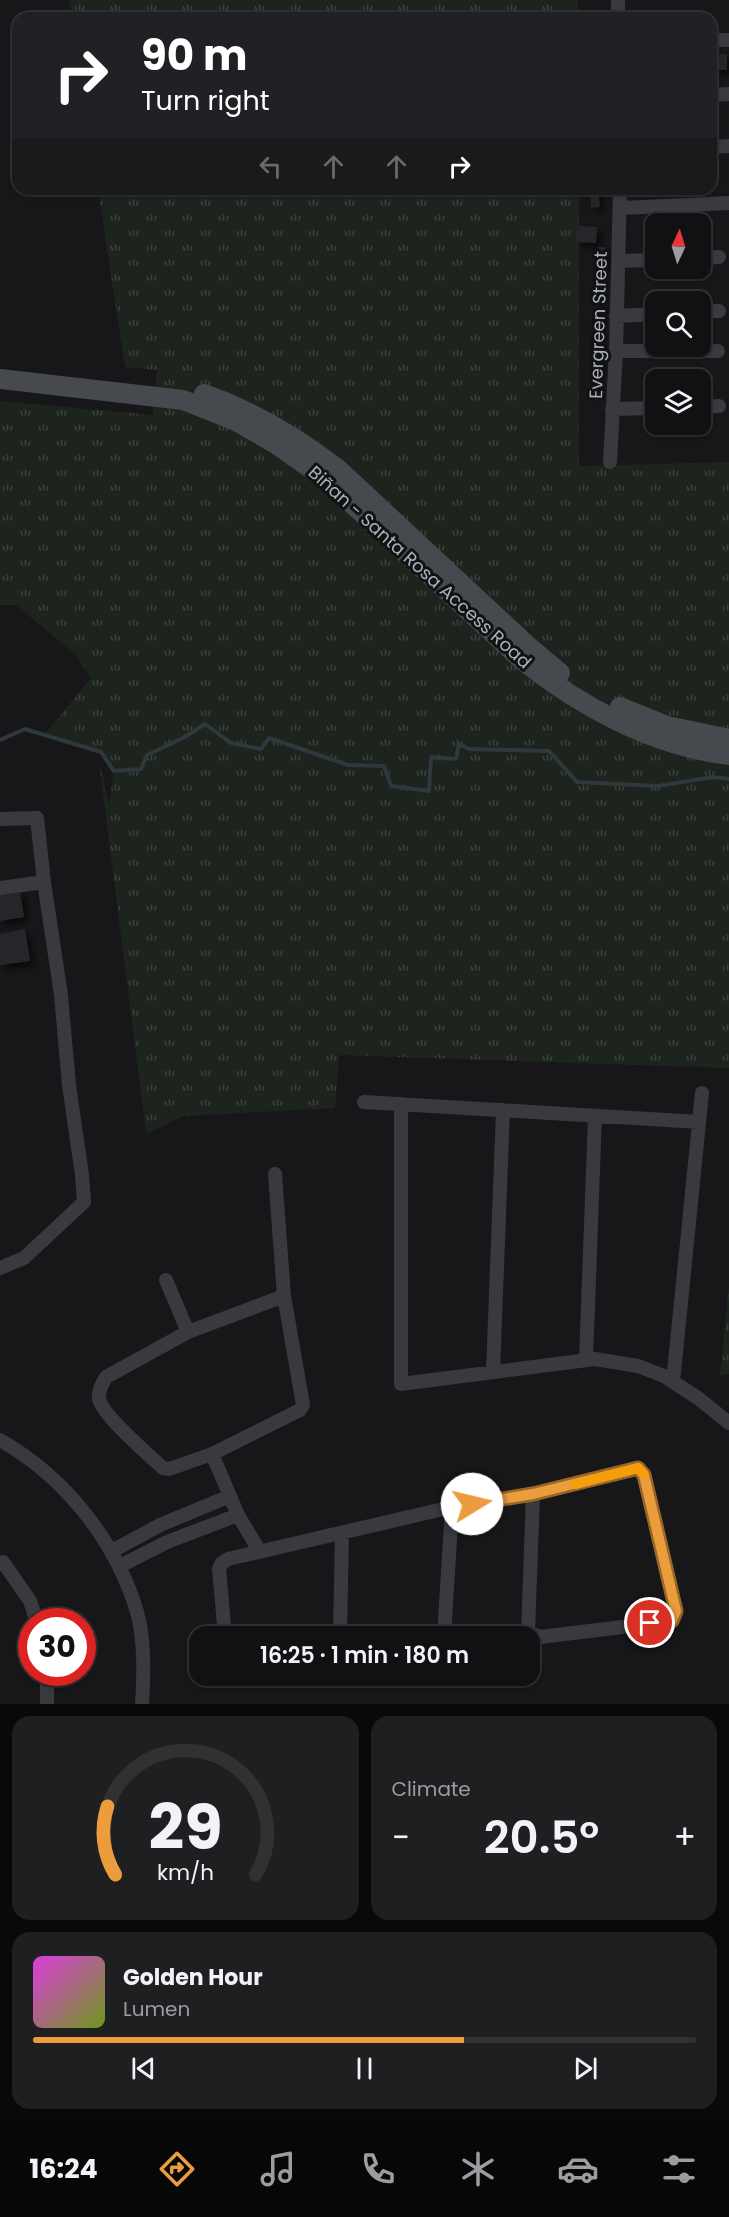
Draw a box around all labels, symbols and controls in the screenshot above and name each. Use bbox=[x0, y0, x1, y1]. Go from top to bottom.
text: 90 m bbox=[141, 26, 248, 85]
icon: right bbox=[42, 36, 120, 114]
text: Turn right bbox=[141, 82, 270, 119]
icon: left bbox=[254, 150, 287, 183]
icon: ahead bbox=[317, 150, 350, 183]
icon: ahead bbox=[380, 150, 413, 183]
icon: right bbox=[443, 150, 476, 183]
north arrow bbox=[645, 213, 711, 279]
map controls bbox=[645, 213, 711, 435]
street label: Evergreen Street bbox=[583, 251, 613, 399]
button: search bbox=[645, 291, 711, 357]
button: layers bbox=[645, 369, 711, 435]
street label: Biñan - Santa Rosa Access Road bbox=[303, 460, 537, 674]
position arrow bbox=[440, 1472, 504, 1536]
pin bbox=[624, 1597, 675, 1648]
icon: arrive bbox=[633, 1606, 666, 1639]
speed limit sign: 30 bbox=[18, 1608, 96, 1686]
text: 16:25 · 1 min · 180 m bbox=[260, 1640, 469, 1671]
text: Climate bbox=[392, 1775, 471, 1803]
text: 29 bbox=[148, 1783, 222, 1871]
text: 20.5° bbox=[484, 1806, 599, 1869]
text: − bbox=[392, 1814, 410, 1861]
text: + bbox=[673, 1814, 696, 1861]
text: km/h bbox=[157, 1857, 214, 1888]
text: Golden Hour bbox=[123, 1962, 263, 1993]
text: Lumen bbox=[123, 1995, 190, 2023]
icon: previous bbox=[127, 2052, 160, 2085]
icon: pause bbox=[348, 2052, 381, 2085]
icon: next bbox=[569, 2052, 602, 2085]
icon: directions bbox=[156, 2148, 198, 2190]
icon: music bbox=[257, 2148, 299, 2190]
icon: phone bbox=[357, 2148, 399, 2190]
icon: climate bbox=[457, 2148, 499, 2190]
icon: car bbox=[557, 2148, 599, 2190]
icon: filters bbox=[658, 2148, 700, 2190]
text: 16:24 bbox=[29, 2150, 98, 2187]

